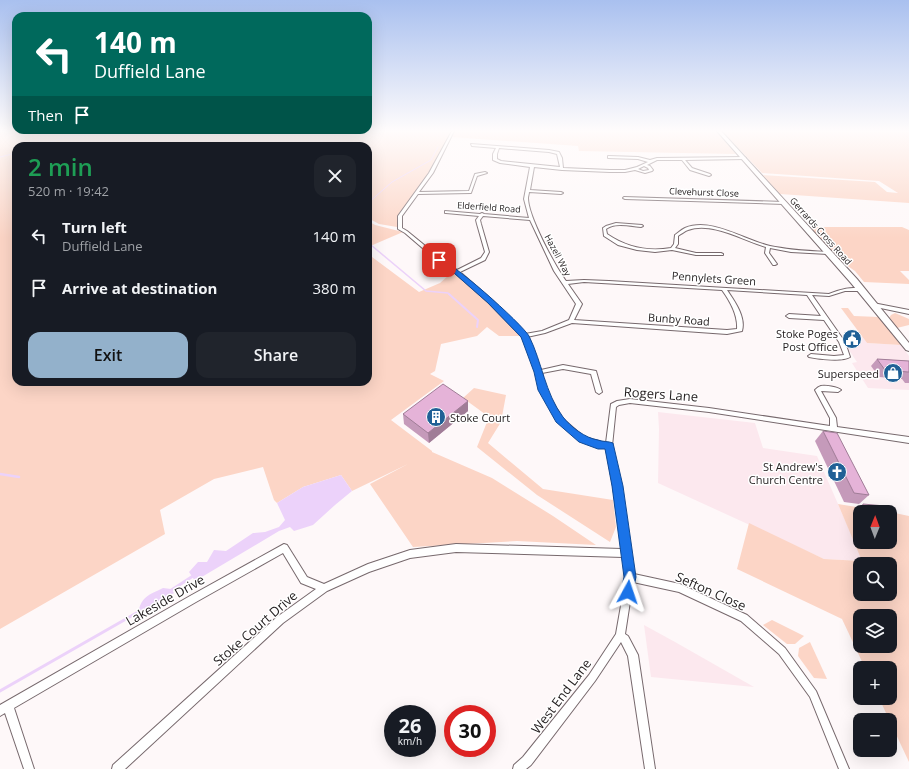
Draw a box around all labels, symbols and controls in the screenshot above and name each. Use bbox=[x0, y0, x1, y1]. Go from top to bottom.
text: 140 m bbox=[94, 23, 177, 61]
icon: left bbox=[28, 28, 80, 80]
text: Duffield Lane bbox=[94, 59, 206, 83]
icon: arrive bbox=[71, 104, 93, 126]
text: Then bbox=[28, 105, 63, 125]
text: 2 min bbox=[28, 150, 93, 183]
button: close bbox=[314, 155, 356, 197]
text: 520 m · 19:42 bbox=[28, 182, 109, 200]
street label: Clevehurst Close bbox=[669, 184, 739, 200]
street label: Gerrards Cross Road bbox=[787, 194, 855, 268]
street label: Elderfield Road bbox=[457, 198, 521, 216]
text: Turn left bbox=[62, 217, 127, 237]
icon: left bbox=[28, 225, 50, 247]
text: 140 m bbox=[312, 226, 356, 246]
street label: Hazell Way bbox=[542, 232, 575, 279]
text: Duffield Lane bbox=[62, 237, 143, 255]
pin bbox=[422, 243, 456, 277]
icon: arrive bbox=[428, 249, 450, 271]
street label: Pennylets Green bbox=[671, 268, 757, 288]
icon: arrive bbox=[28, 277, 50, 299]
text: Arrive at destination bbox=[62, 278, 217, 298]
text: 380 m bbox=[312, 278, 356, 298]
street label: Bunby Road bbox=[648, 309, 710, 329]
place label: Stoke Poges Post Office bbox=[776, 326, 838, 354]
public building icon: Stoke Poges Post Office bbox=[841, 328, 863, 350]
button: Exit bbox=[28, 332, 188, 378]
button: Share bbox=[196, 332, 356, 378]
shop icon: Superspeed bbox=[882, 362, 904, 384]
place label: Superspeed bbox=[818, 366, 879, 381]
street label: Rogers Lane bbox=[623, 382, 699, 406]
building icon: Stoke Court bbox=[425, 406, 447, 428]
place label: Stoke Court bbox=[450, 410, 510, 425]
place label: St Andrew's Church Centre bbox=[749, 459, 823, 487]
church icon: St Andrew's Church Centre bbox=[826, 461, 848, 483]
north arrow bbox=[853, 505, 897, 549]
map controls bbox=[853, 505, 897, 757]
button: search bbox=[853, 557, 897, 601]
street label: Sefton Close bbox=[673, 567, 749, 615]
street label: Lakeside Drive bbox=[122, 570, 208, 630]
position arrow bbox=[607, 571, 649, 613]
street label: Stoke Court Drive bbox=[209, 586, 301, 670]
button: layers bbox=[853, 609, 897, 653]
street label: West End Lane bbox=[527, 655, 595, 737]
button: + bbox=[853, 661, 897, 705]
speed limit sign: 30 bbox=[444, 705, 496, 757]
text: 26 bbox=[399, 712, 421, 739]
button: − bbox=[853, 713, 897, 757]
text: km/h bbox=[398, 734, 422, 748]

